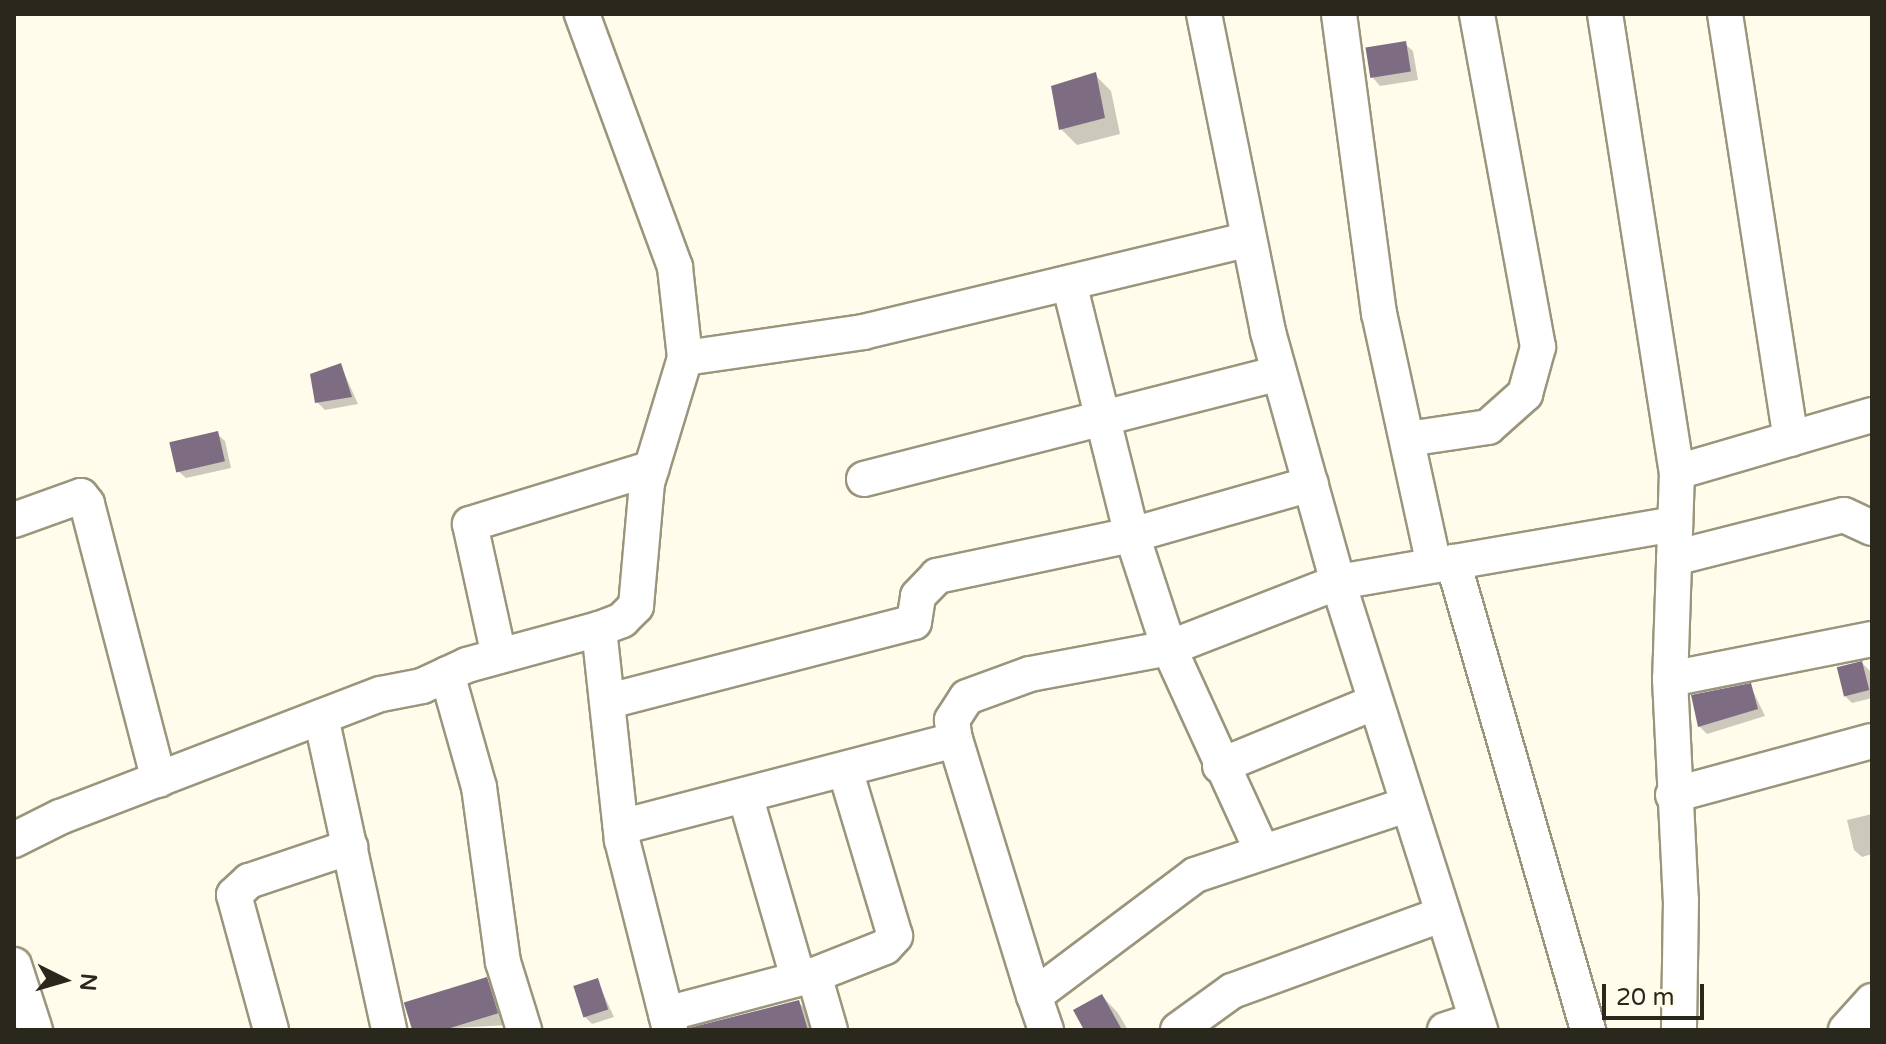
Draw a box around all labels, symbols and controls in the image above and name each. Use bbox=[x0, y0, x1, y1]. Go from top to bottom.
north arrow bbox=[24, 940, 104, 1020]
scale bar bbox=[1606, 968, 1708, 1018]
text: N bbox=[74, 972, 102, 992]
text: 20 m bbox=[1616, 983, 1674, 1012]

